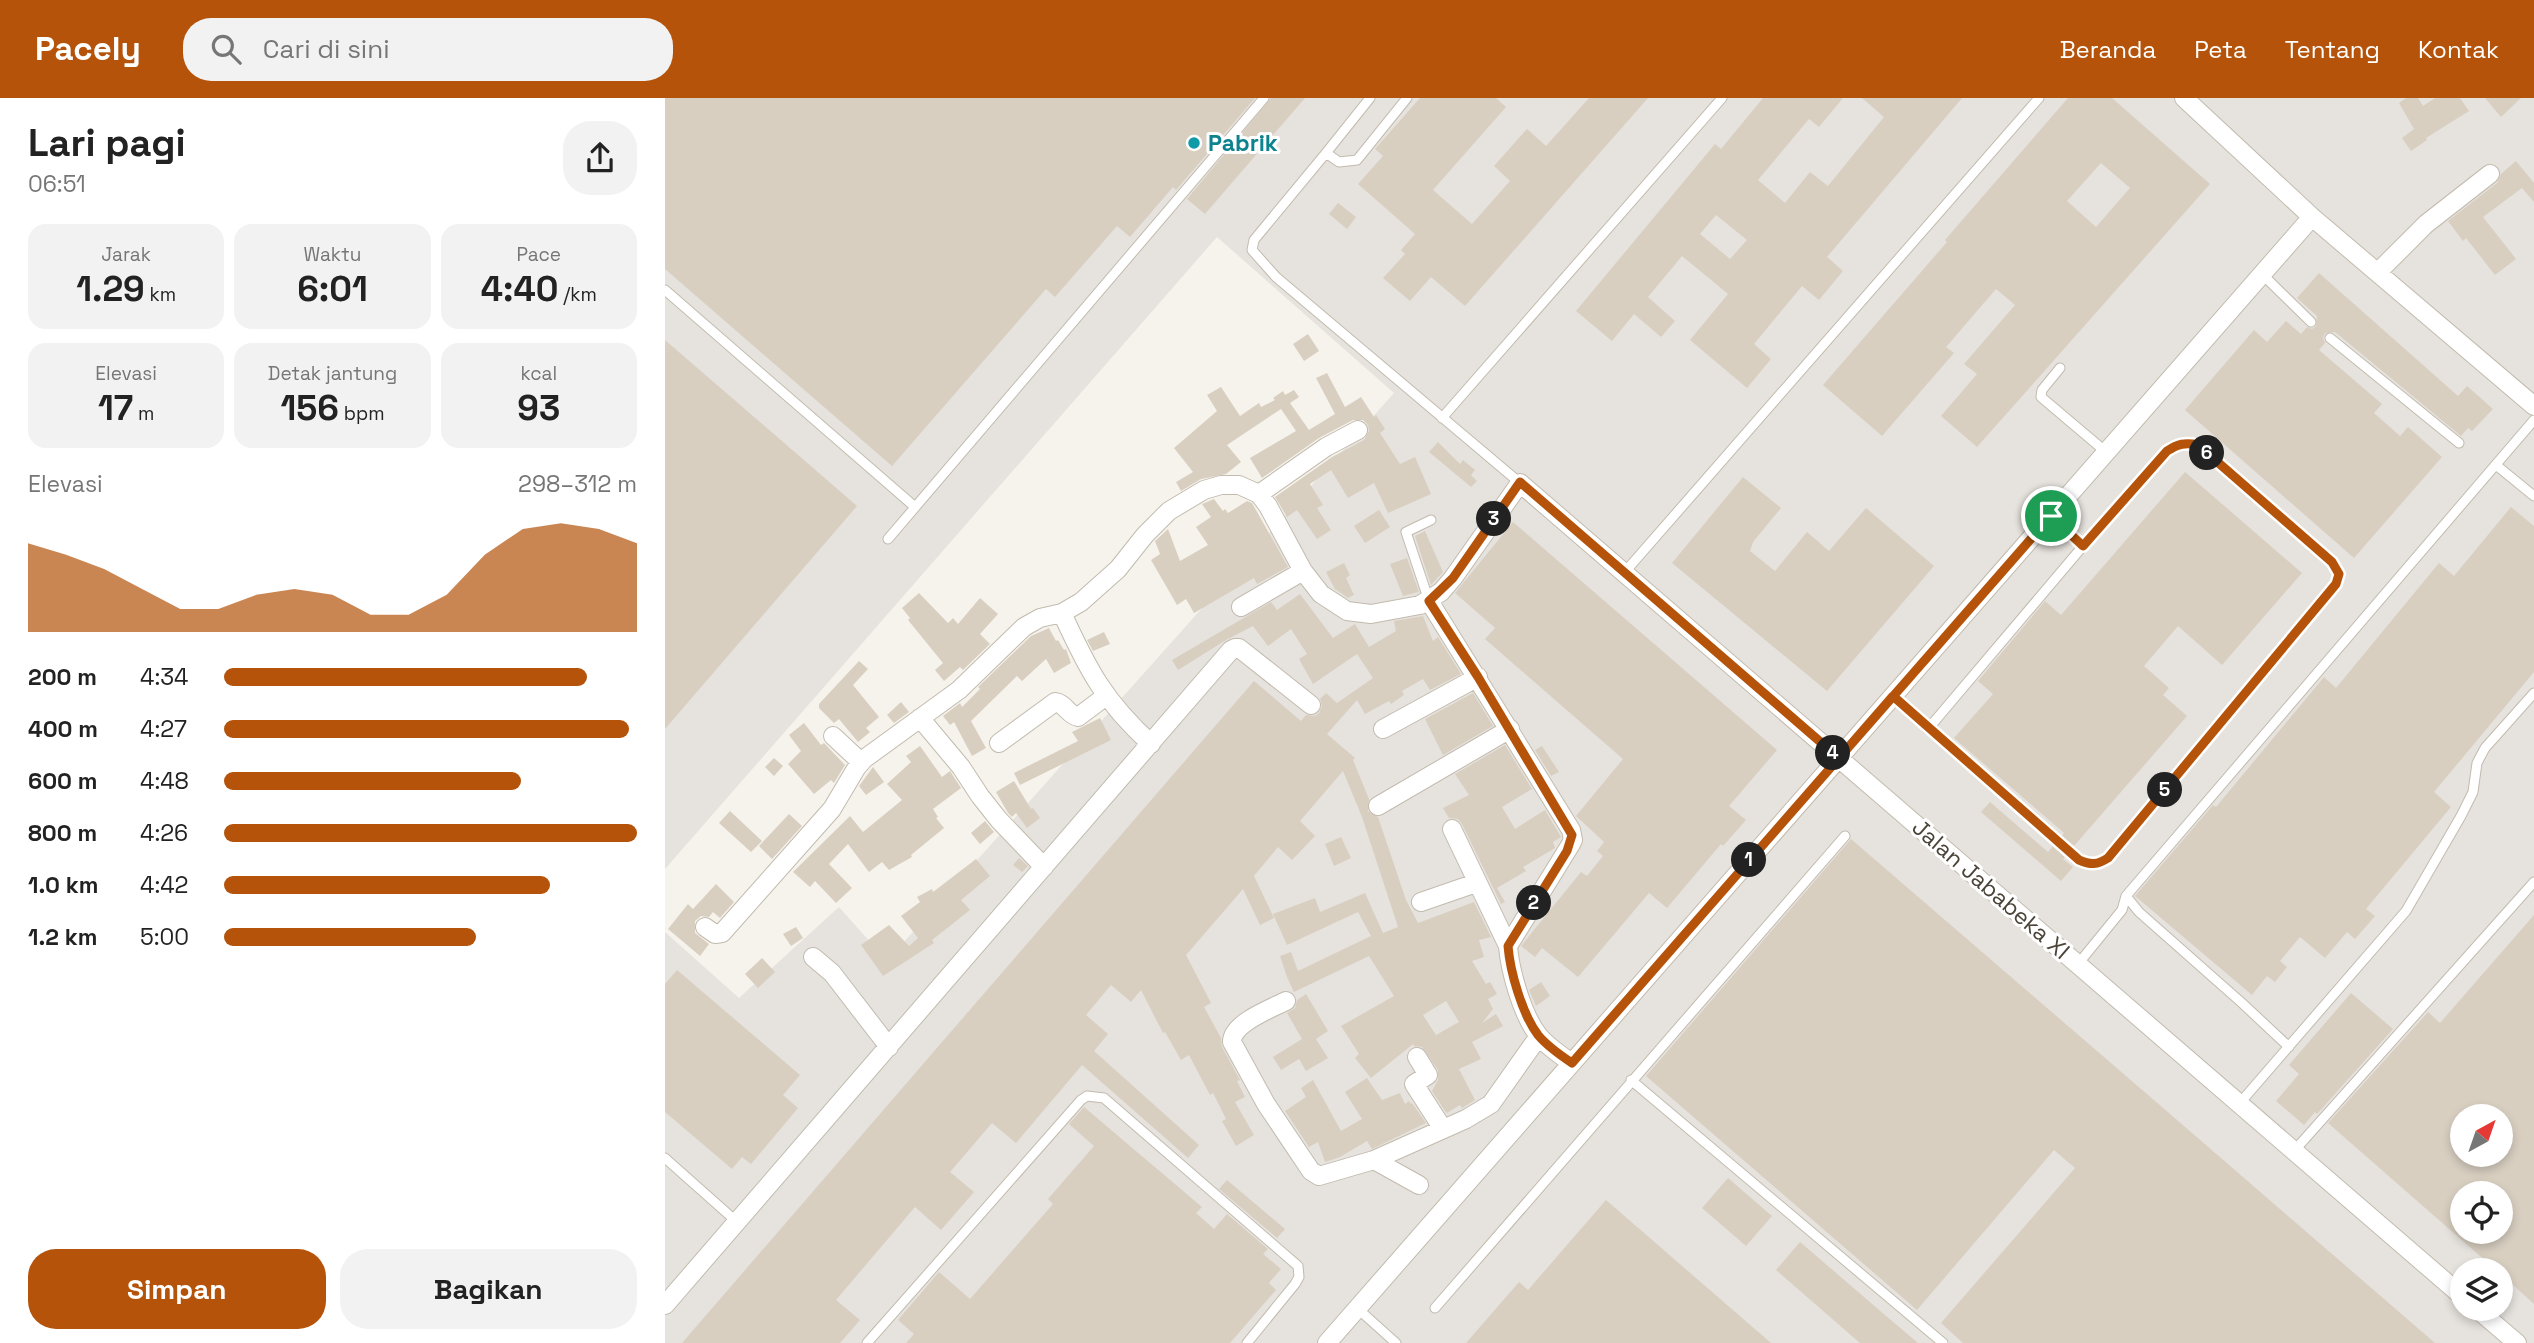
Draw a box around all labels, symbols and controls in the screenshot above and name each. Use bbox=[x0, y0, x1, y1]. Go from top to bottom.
search box bbox=[183, 18, 673, 81]
text: Pacely bbox=[35, 28, 141, 70]
icon: search bbox=[207, 30, 245, 68]
text: Cari di sini bbox=[263, 32, 390, 66]
text: Beranda bbox=[2060, 34, 2156, 65]
text: Peta bbox=[2194, 34, 2247, 65]
text: Tentang bbox=[2285, 34, 2380, 65]
text: Kontak bbox=[2418, 34, 2499, 65]
text: Lari pagi bbox=[28, 119, 186, 167]
button: share bbox=[563, 121, 637, 195]
place label: Pabrik bbox=[1208, 128, 1278, 158]
marker: Pabrik bbox=[1186, 135, 1202, 151]
text: 06:51 bbox=[28, 169, 86, 199]
text: Jarak bbox=[101, 242, 151, 267]
text: Waktu bbox=[304, 242, 361, 267]
text: Pace bbox=[517, 242, 561, 267]
text: 1.29 bbox=[76, 267, 145, 311]
text: 6:01 bbox=[297, 267, 368, 311]
text: 4:40 bbox=[481, 267, 558, 311]
text: km bbox=[145, 282, 176, 307]
text: /km bbox=[558, 282, 597, 307]
text: Elevasi bbox=[95, 361, 157, 386]
text: Detak jantung bbox=[268, 361, 397, 386]
text: kcal bbox=[520, 361, 557, 386]
text: 17 bbox=[98, 386, 133, 430]
text: 156 bbox=[280, 386, 339, 430]
text: 93 bbox=[517, 386, 560, 430]
text: m bbox=[133, 401, 154, 426]
text: bpm bbox=[339, 401, 385, 426]
pin: 6 bbox=[2189, 436, 2225, 470]
text: 6 bbox=[2201, 440, 2212, 465]
text: Elevasi bbox=[28, 469, 103, 499]
text: 298–312 m bbox=[518, 469, 637, 499]
pin bbox=[2021, 486, 2081, 546]
icon: arrive bbox=[2032, 497, 2070, 535]
pin: 3 bbox=[1477, 502, 1511, 536]
text: 3 bbox=[1488, 506, 1499, 531]
text: 200 m bbox=[28, 662, 97, 692]
text: 4:34 bbox=[140, 662, 188, 692]
text: 400 m bbox=[28, 714, 98, 744]
text: 4:27 bbox=[140, 714, 187, 744]
pin: 4 bbox=[1815, 736, 1851, 770]
text: 4 bbox=[1826, 740, 1839, 765]
text: 600 m bbox=[28, 766, 98, 796]
text: 4:48 bbox=[140, 766, 189, 796]
pin: 5 bbox=[2147, 772, 2183, 808]
text: 5 bbox=[2159, 777, 2170, 802]
street label: Jalan Jababeka XI bbox=[1906, 812, 2076, 966]
text: 800 m bbox=[28, 818, 97, 848]
text: 4:26 bbox=[140, 818, 188, 848]
pin: 1 bbox=[1731, 842, 1767, 878]
text: 1 bbox=[1744, 847, 1753, 872]
text: 1.0 km bbox=[28, 870, 98, 900]
text: 4:42 bbox=[140, 870, 188, 900]
pin: 2 bbox=[1517, 886, 1551, 920]
text: 2 bbox=[1528, 890, 1539, 915]
text: 1.2 km bbox=[28, 922, 97, 952]
text: 5:00 bbox=[140, 922, 189, 952]
north arrow bbox=[2450, 1104, 2513, 1167]
map controls bbox=[2450, 1104, 2513, 1321]
button: locate bbox=[2450, 1181, 2513, 1244]
button: Simpan bbox=[28, 1249, 326, 1329]
button: Bagikan bbox=[340, 1249, 637, 1329]
button: layers bbox=[2450, 1258, 2513, 1321]

